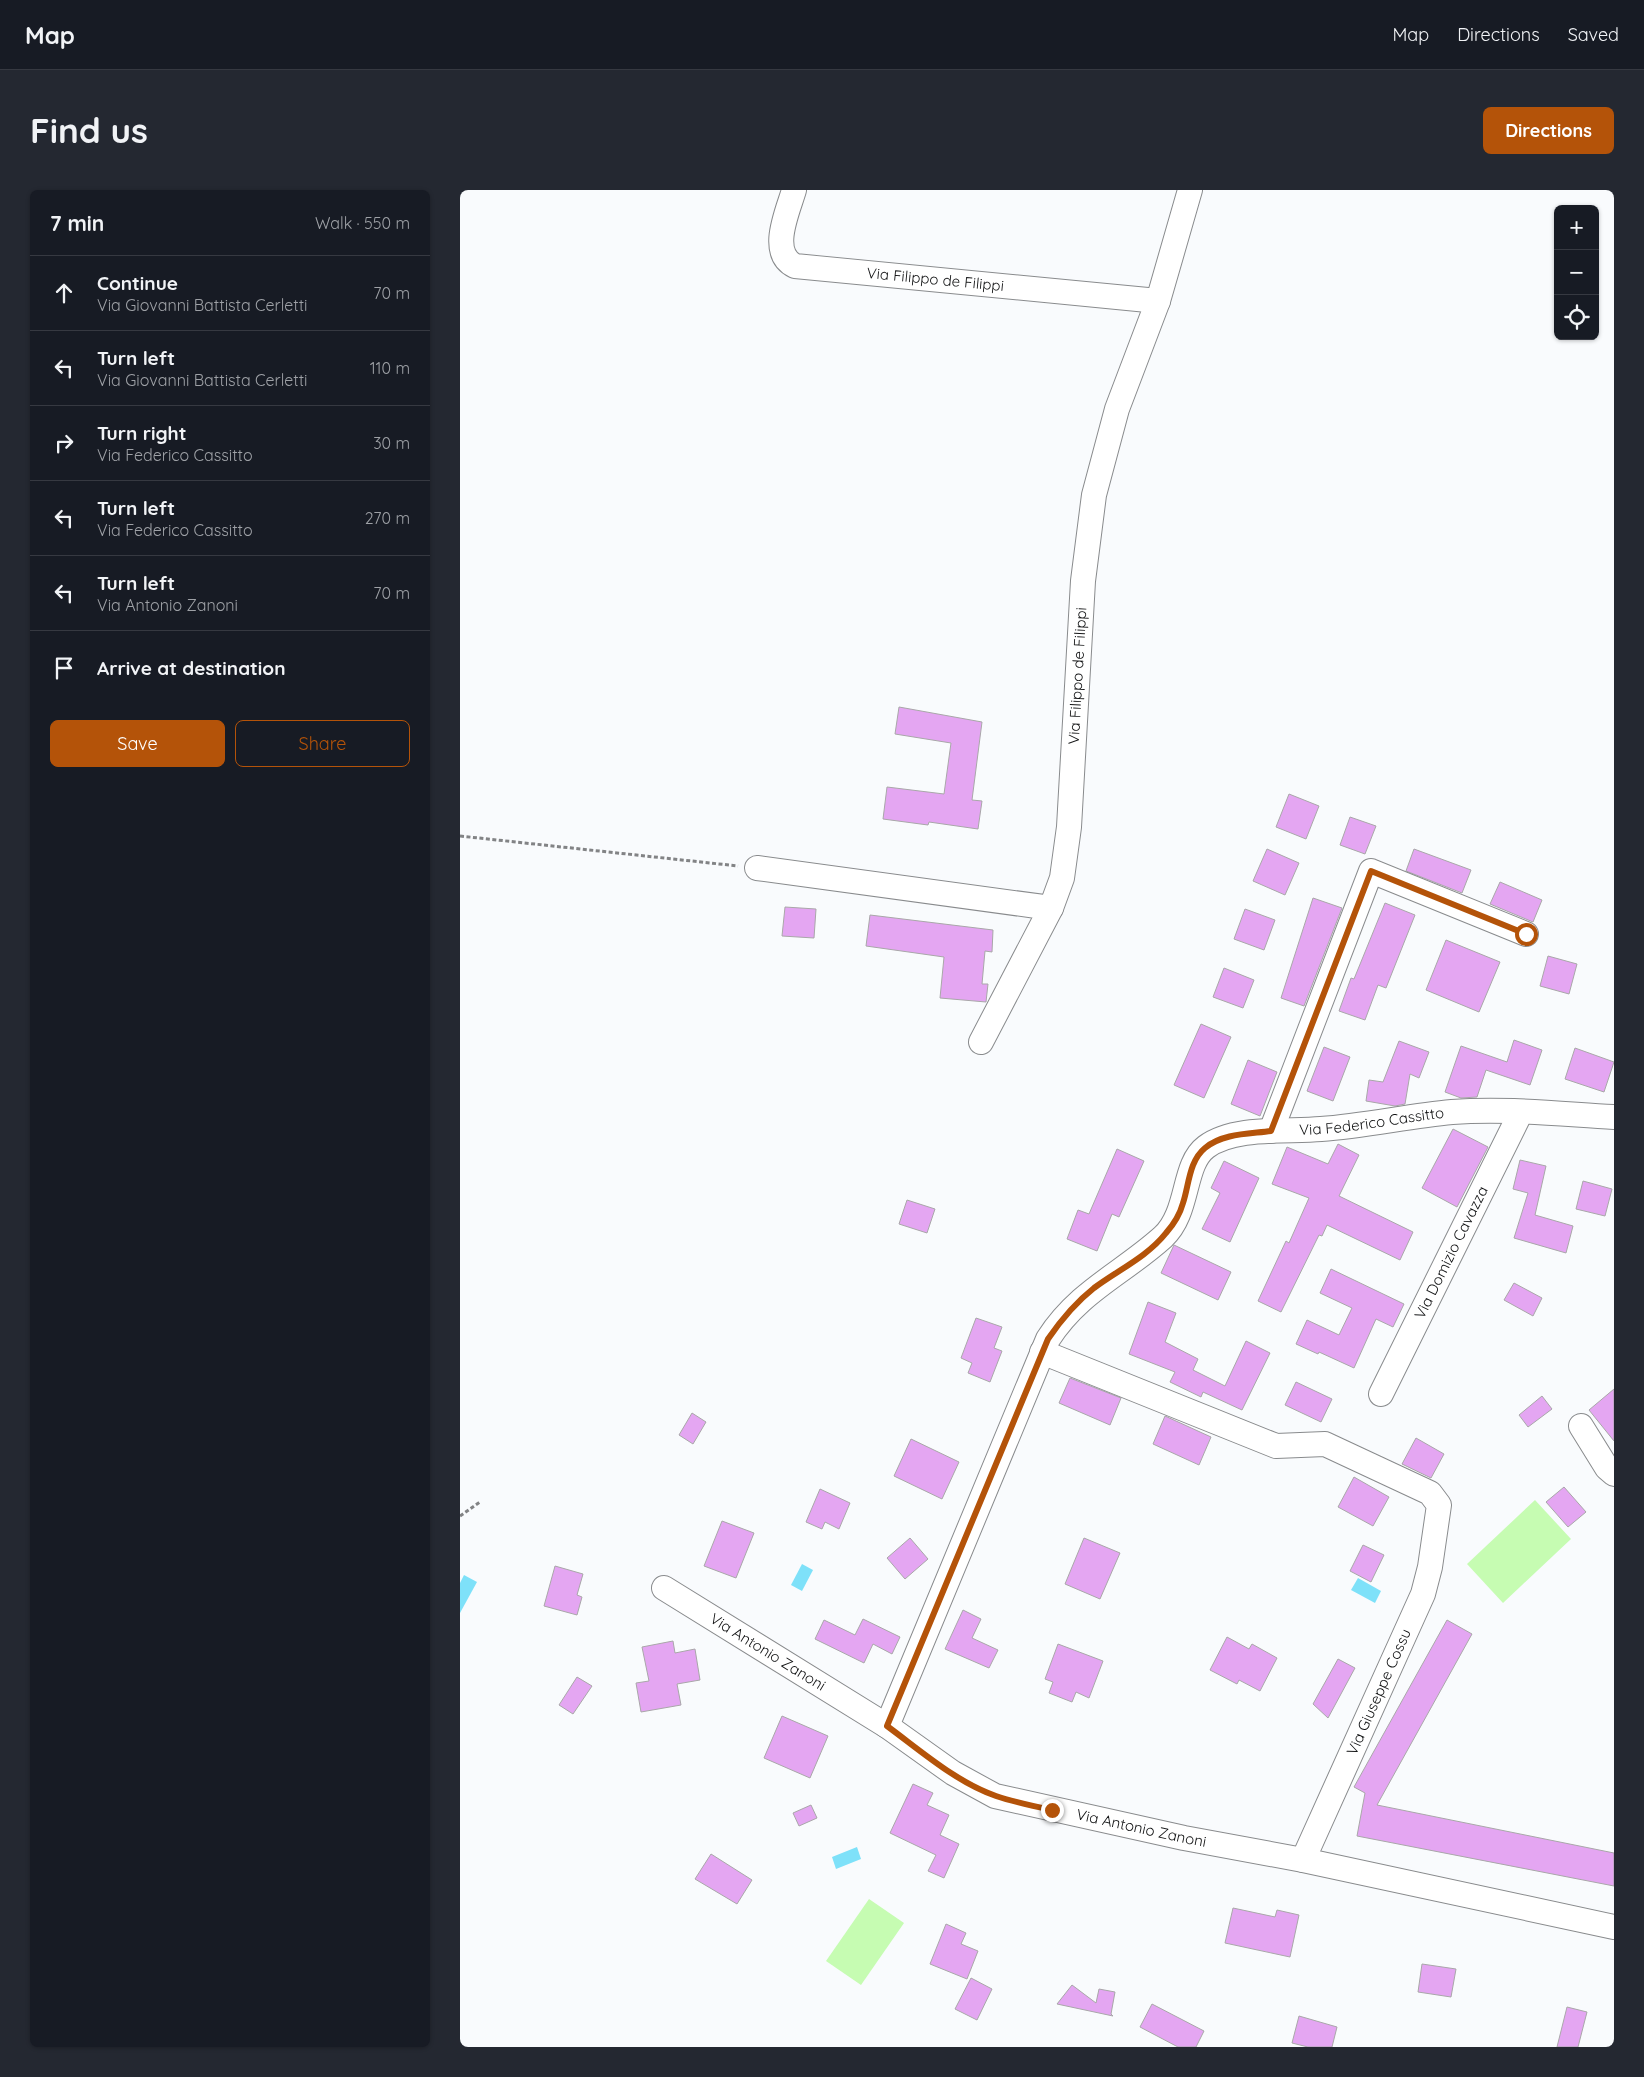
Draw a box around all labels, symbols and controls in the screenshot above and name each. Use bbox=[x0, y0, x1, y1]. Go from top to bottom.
text: Map bbox=[25, 20, 75, 50]
text: Map bbox=[1392, 23, 1429, 46]
text: Directions bbox=[1457, 23, 1540, 46]
text: Saved bbox=[1568, 23, 1619, 46]
button: Directions bbox=[1483, 107, 1614, 154]
text: Find us bbox=[30, 108, 148, 152]
map controls bbox=[1554, 205, 1599, 340]
button: + bbox=[1554, 205, 1599, 250]
text: 7 min bbox=[50, 210, 104, 236]
text: Walk · 550 m bbox=[315, 213, 410, 233]
button: − bbox=[1554, 250, 1599, 295]
street label: Via Filippo de Filippi bbox=[866, 263, 1005, 295]
text: Continue bbox=[97, 271, 178, 295]
icon: ahead bbox=[50, 279, 78, 307]
text: 70 m bbox=[373, 283, 410, 303]
text: Via Giovanni Battista Cerletti bbox=[97, 295, 308, 315]
button: locate bbox=[1554, 295, 1599, 340]
text: Turn left bbox=[97, 346, 175, 370]
icon: left bbox=[50, 354, 78, 382]
text: 110 m bbox=[370, 358, 410, 378]
text: Via Giovanni Battista Cerletti bbox=[97, 370, 308, 390]
text: Turn right bbox=[97, 421, 186, 445]
icon: right bbox=[50, 429, 78, 457]
text: 30 m bbox=[373, 433, 410, 453]
text: Via Federico Cassitto bbox=[97, 445, 253, 465]
text: Turn left bbox=[97, 496, 175, 520]
icon: left bbox=[50, 504, 78, 532]
text: 270 m bbox=[365, 508, 410, 528]
text: Via Federico Cassitto bbox=[97, 520, 253, 540]
text: Turn left bbox=[97, 571, 175, 595]
icon: left bbox=[50, 579, 78, 607]
text: 70 m bbox=[373, 583, 410, 603]
text: Via Antonio Zanoni bbox=[97, 595, 238, 615]
street label: Via Filippo de Filippi bbox=[1064, 607, 1090, 745]
icon: arrive bbox=[50, 654, 78, 682]
text: Arrive at destination bbox=[97, 656, 286, 680]
button: Save bbox=[50, 720, 225, 767]
button: Share bbox=[235, 720, 410, 767]
route start bbox=[1515, 923, 1538, 946]
street label: Via Federico Cassitto bbox=[1299, 1103, 1445, 1139]
street label: Via Domizio Cavazza bbox=[1410, 1183, 1492, 1322]
street label: Via Antonio Zanoni bbox=[707, 1609, 829, 1695]
street label: Via Giuseppe Cossu bbox=[1342, 1626, 1415, 1758]
route end bbox=[1041, 1799, 1064, 1822]
street label: Via Antonio Zanoni bbox=[1075, 1804, 1208, 1851]

